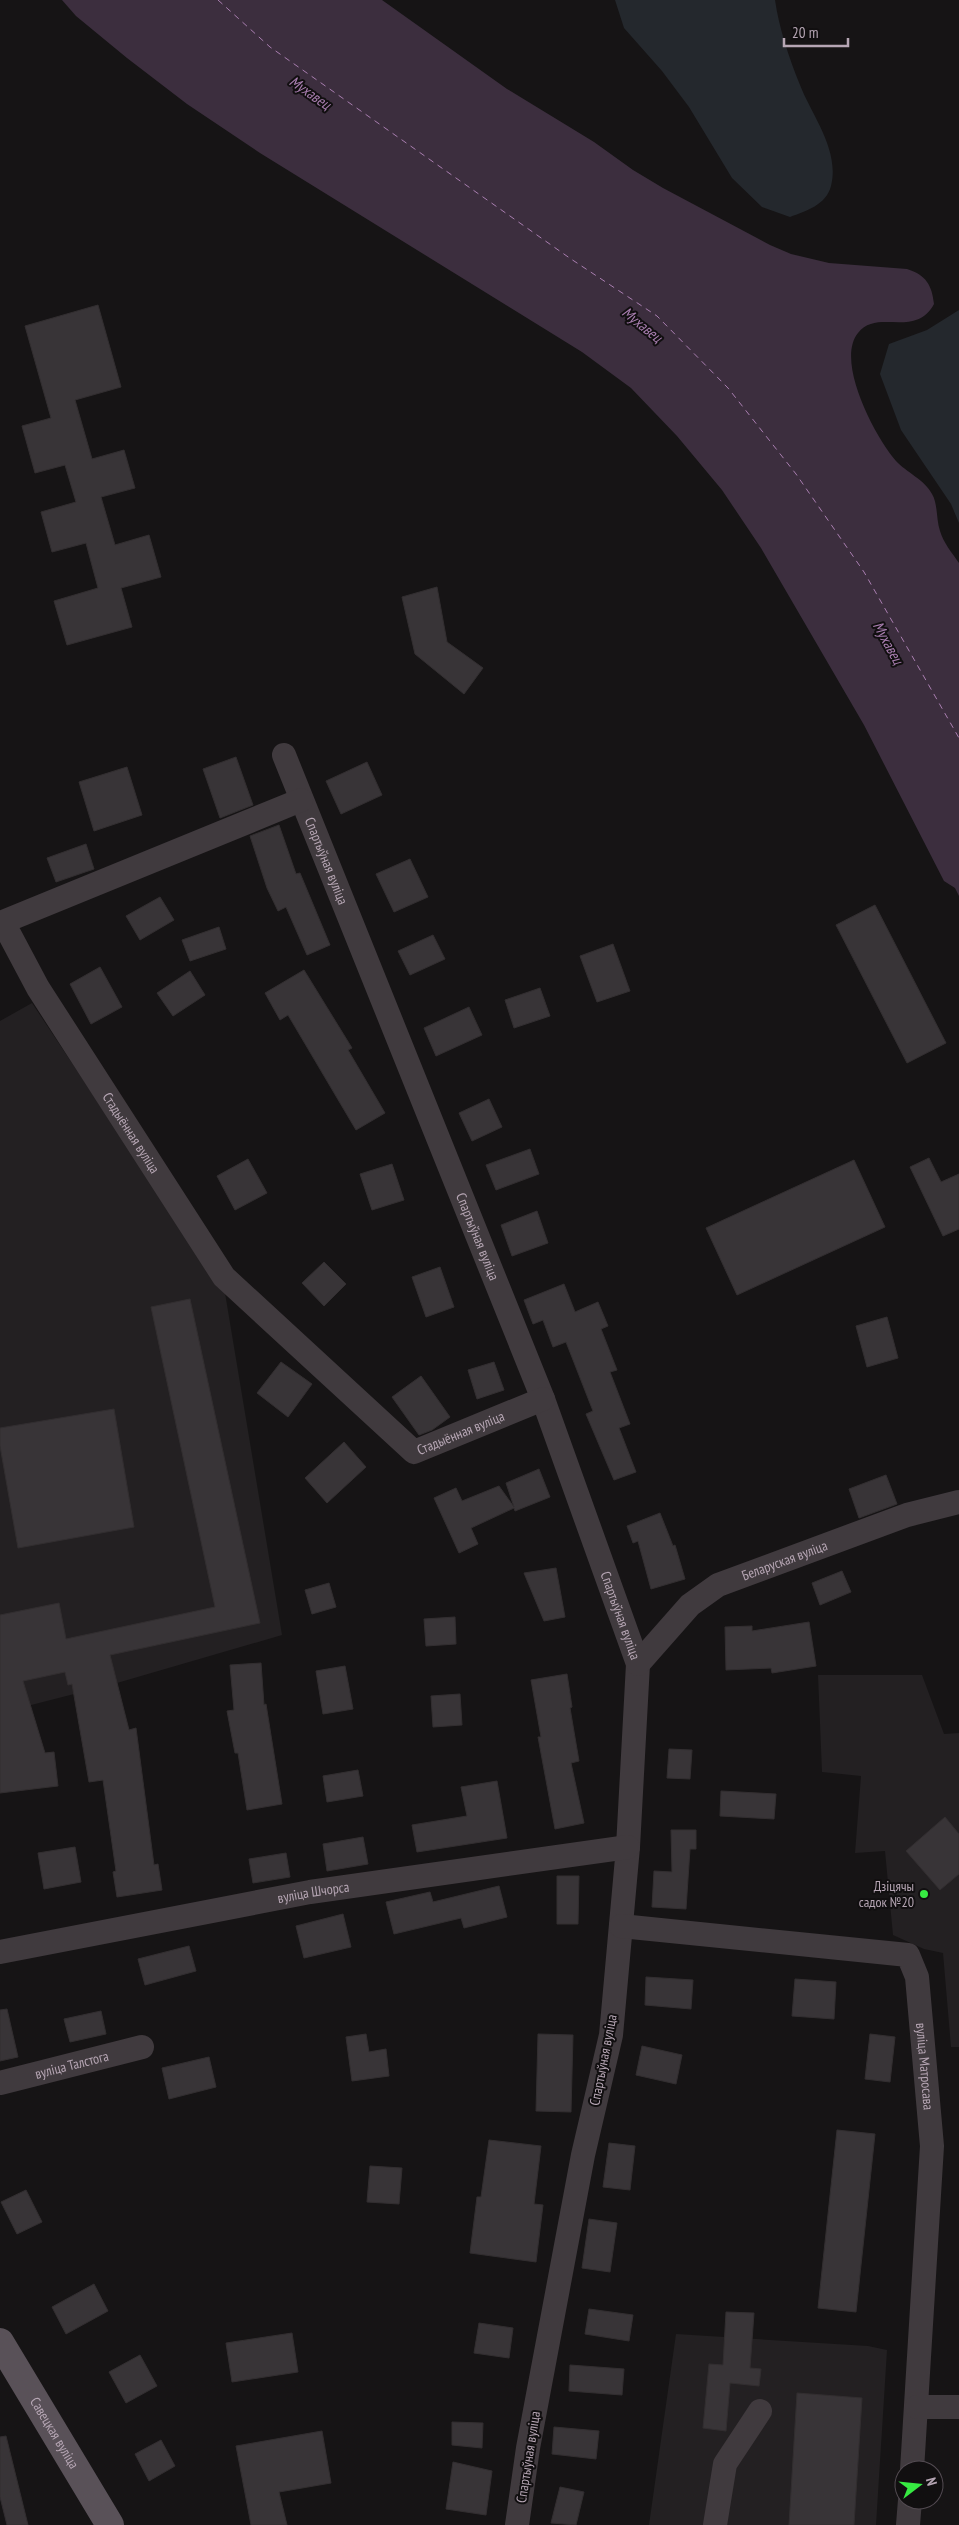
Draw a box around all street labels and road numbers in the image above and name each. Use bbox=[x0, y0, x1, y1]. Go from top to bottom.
street label: Спартыўная вуліца bbox=[301, 814, 352, 907]
street label: Стадыённая вуліца bbox=[99, 1089, 164, 1177]
street label: Спартыўная вуліца bbox=[452, 1190, 503, 1283]
street label: Стадыённая вуліца bbox=[414, 1407, 507, 1459]
street label: Беларуская вуліца bbox=[739, 1536, 830, 1584]
street label: Спартыўная вуліца bbox=[596, 1569, 645, 1662]
street label: вуліца Шчорса bbox=[276, 1878, 350, 1907]
street label: Спартыўная вуліца bbox=[585, 2013, 621, 2107]
street label: вуліца Матросава bbox=[912, 2022, 938, 2111]
street label: вуліца Талстога bbox=[33, 2047, 110, 2083]
street label: Савецкая вуліца bbox=[26, 2394, 83, 2472]
street label: Спартыўная вуліца bbox=[512, 2410, 544, 2504]

